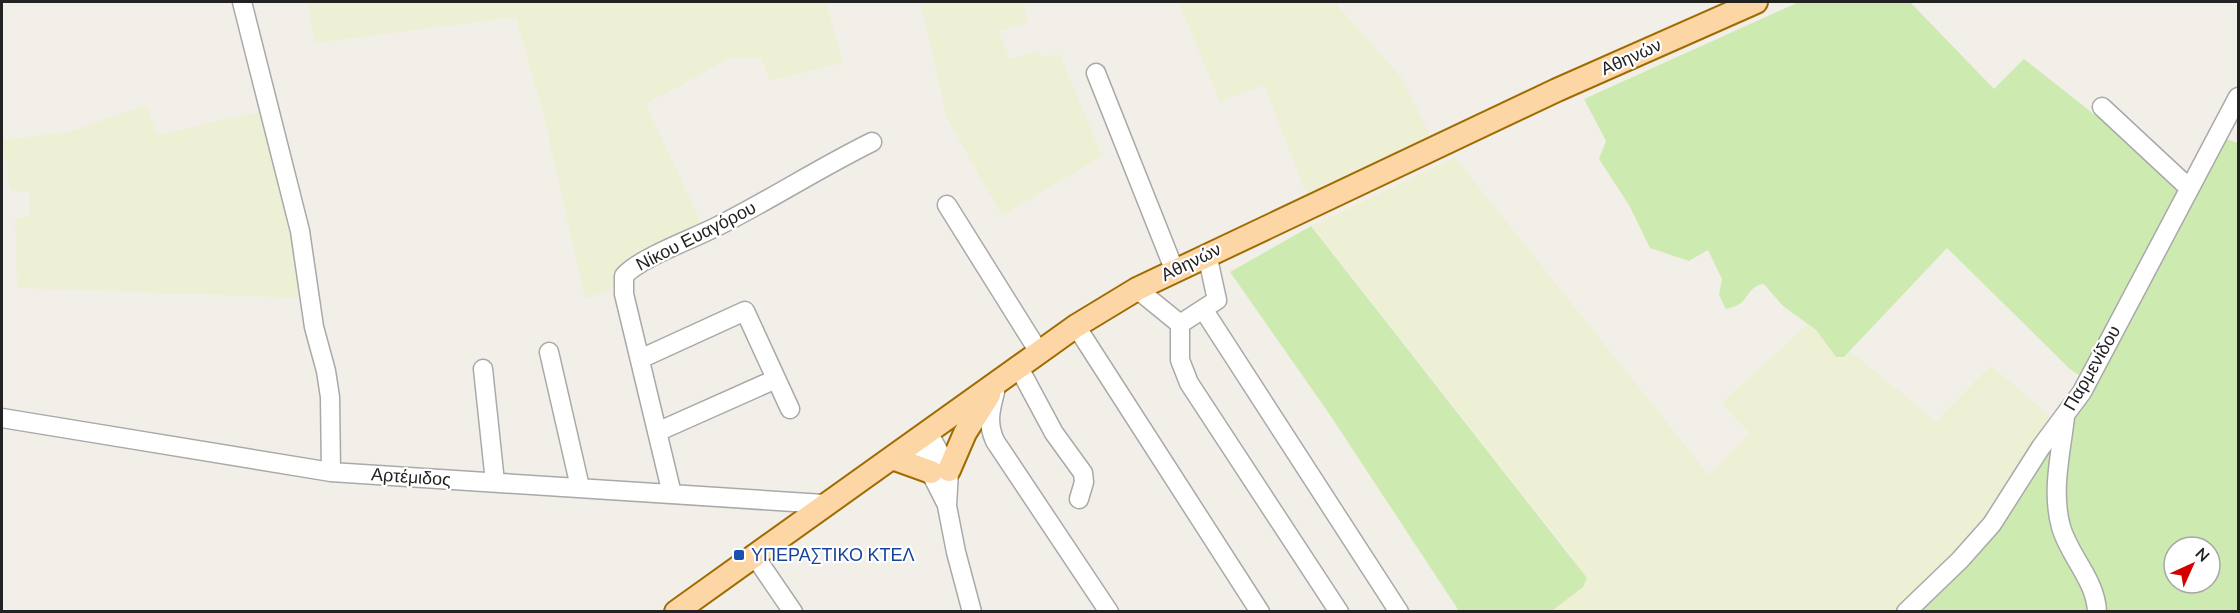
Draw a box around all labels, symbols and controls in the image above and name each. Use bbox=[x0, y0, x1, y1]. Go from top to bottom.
street label: Αθηνών bbox=[1597, 33, 1665, 81]
street label: Νίκου Ευαγόρου bbox=[632, 195, 760, 277]
street label: Αθηνών bbox=[1157, 237, 1225, 287]
street label: Παρμενίδου bbox=[2058, 321, 2126, 415]
street label: Αρτέμιδος bbox=[370, 462, 452, 492]
north arrow bbox=[2162, 535, 2222, 595]
place label: ΥΠΕΡΑΣΤΙΚΟ ΚΤΕΛ bbox=[751, 543, 915, 567]
text: N bbox=[2190, 543, 2214, 567]
marker: ΥΠΕΡΑΣΤΙΚΟ ΚΤΕΛ bbox=[732, 548, 746, 562]

